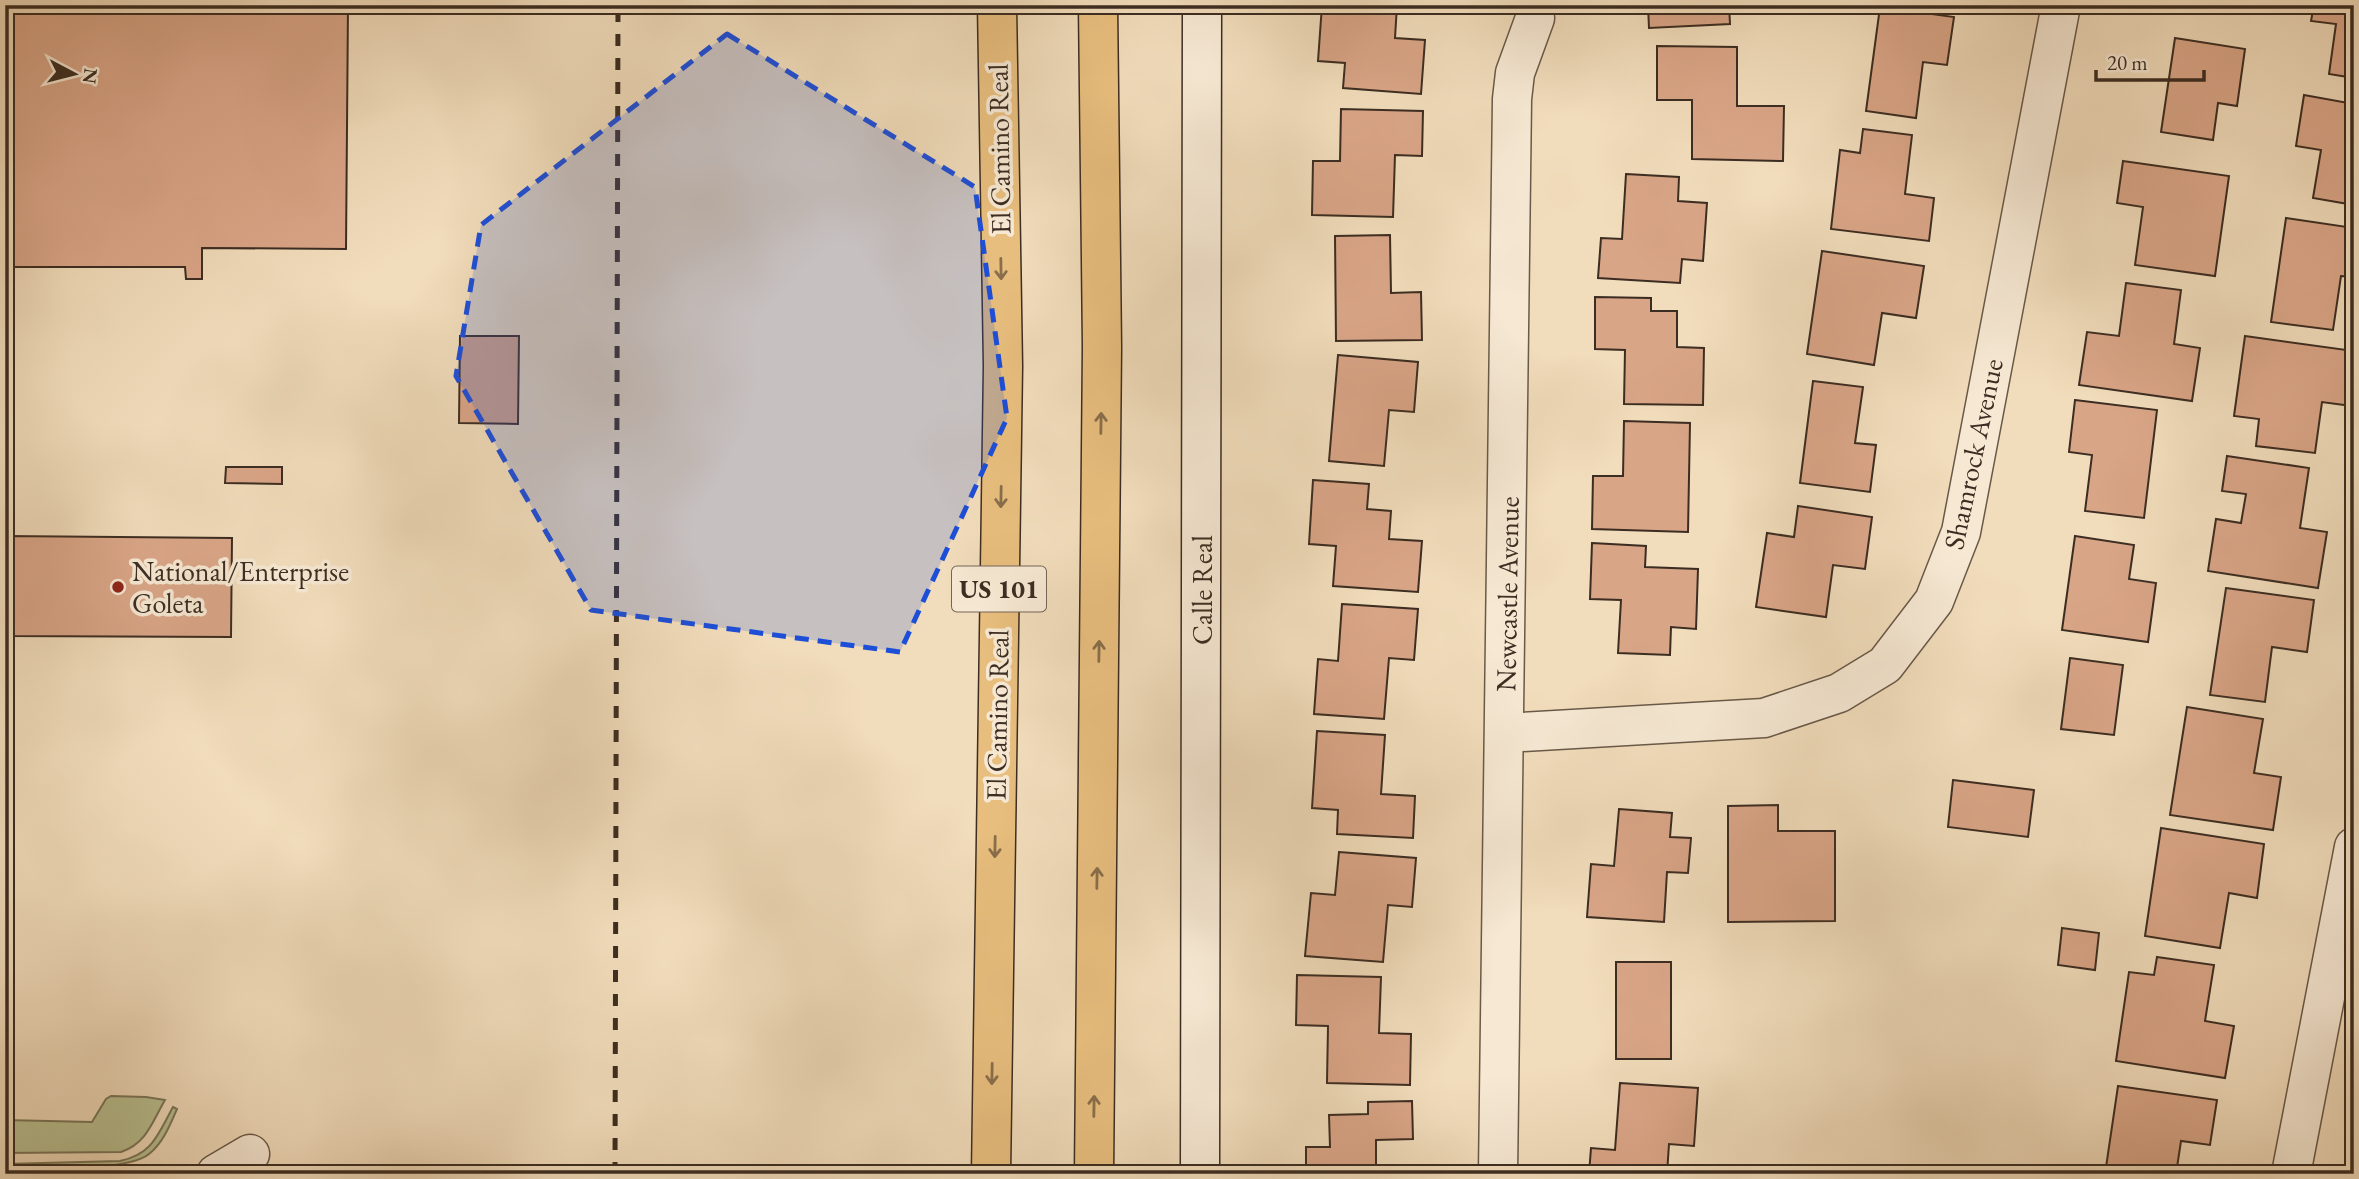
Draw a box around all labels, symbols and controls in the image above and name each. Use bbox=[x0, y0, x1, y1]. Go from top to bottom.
north arrow bbox=[38, 38, 108, 108]
scale bar bbox=[2096, 38, 2205, 82]
text: 20 m bbox=[2107, 49, 2148, 76]
street label: El Camino Real bbox=[980, 63, 1018, 235]
text: N bbox=[77, 67, 104, 86]
one-way arrow bbox=[995, 258, 1008, 281]
street label: Shamrock Avenue bbox=[1935, 355, 2011, 553]
one-way arrow bbox=[1094, 412, 1108, 435]
one-way arrow bbox=[994, 485, 1007, 508]
street label: Newcastle Avenue bbox=[1487, 496, 1527, 692]
street label: Calle Real bbox=[1184, 535, 1220, 645]
place label: National/Enterprise Goleta bbox=[132, 553, 349, 621]
road number: US 101 bbox=[952, 566, 1046, 611]
marker: National/Enterprise Goleta bbox=[110, 579, 126, 595]
street label: El Camino Real bbox=[978, 629, 1016, 801]
one-way arrow bbox=[1092, 639, 1106, 662]
one-way arrow bbox=[988, 835, 1002, 858]
one-way arrow bbox=[1090, 867, 1104, 890]
one-way arrow bbox=[986, 1063, 999, 1086]
one-way arrow bbox=[1088, 1094, 1101, 1117]

